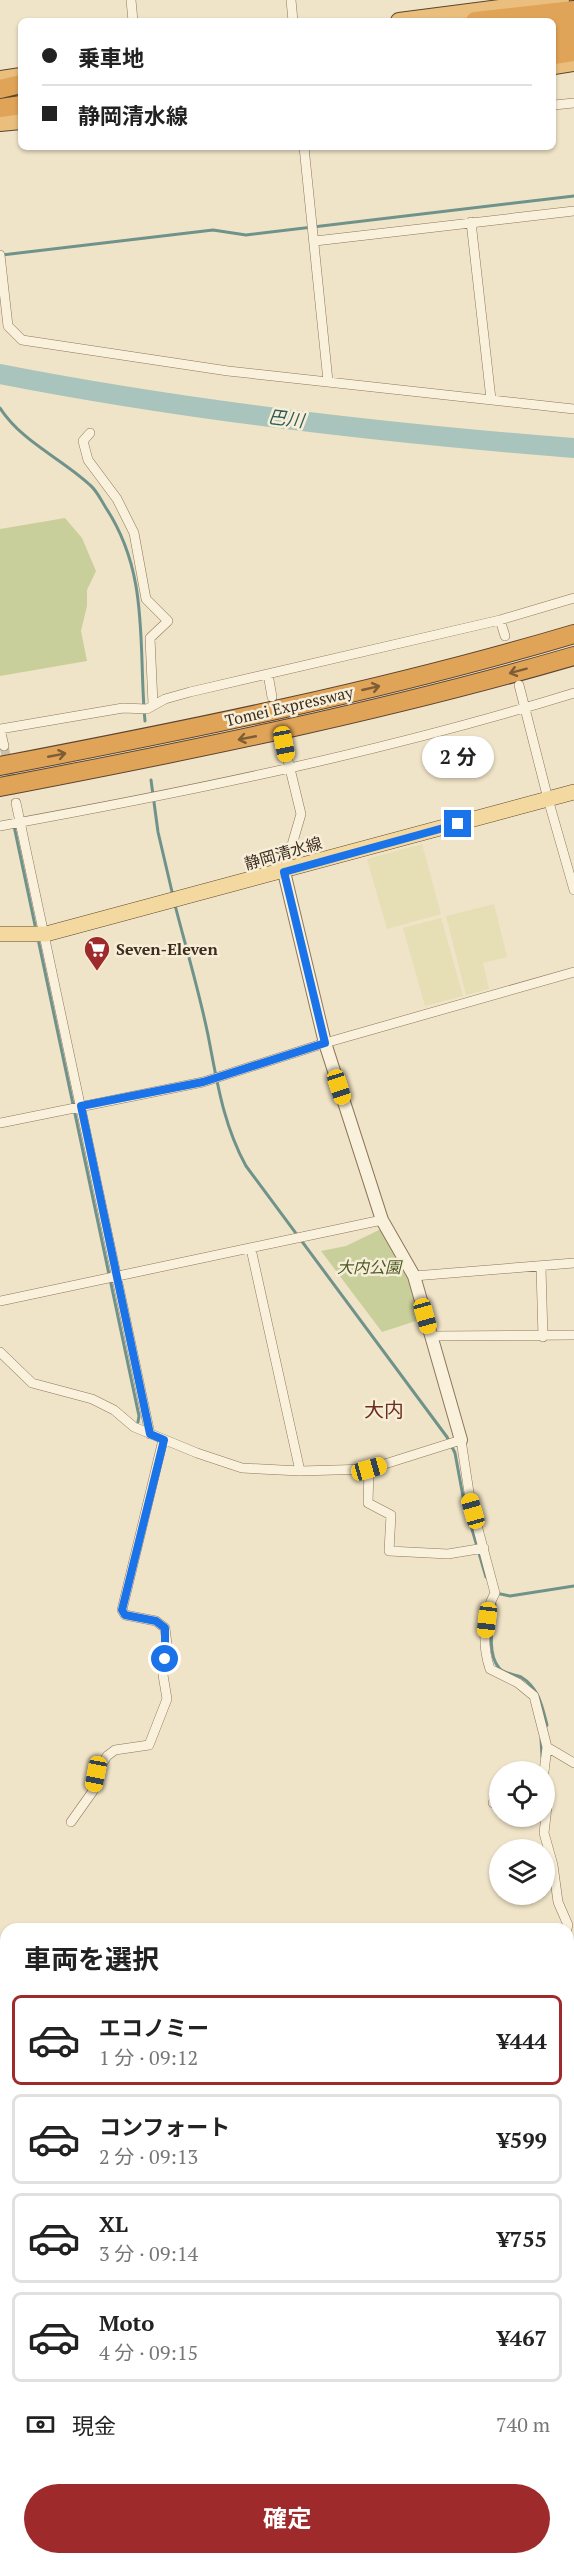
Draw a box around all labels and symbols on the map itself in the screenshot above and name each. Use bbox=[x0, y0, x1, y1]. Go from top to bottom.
water label: 巴川 bbox=[267, 404, 307, 432]
one-way arrow bbox=[508, 666, 527, 677]
street label: Tomei Expressway bbox=[223, 680, 356, 731]
one-way arrow bbox=[361, 681, 380, 693]
car bbox=[272, 725, 296, 763]
one-way arrow bbox=[238, 733, 257, 744]
callout: 2 分 bbox=[422, 737, 494, 779]
one-way arrow bbox=[47, 749, 67, 760]
route end bbox=[444, 810, 471, 837]
street label: 静岡清水線 bbox=[242, 831, 324, 875]
supermarket icon: Seven-Eleven bbox=[82, 934, 112, 972]
place label: Seven-Eleven bbox=[116, 938, 218, 960]
car bbox=[325, 1067, 353, 1107]
park label: 大内公園 bbox=[337, 1256, 403, 1278]
car bbox=[411, 1296, 439, 1336]
district label: 大内 bbox=[364, 1396, 404, 1423]
car bbox=[349, 1455, 389, 1483]
car bbox=[459, 1491, 487, 1531]
car bbox=[476, 1601, 498, 1639]
route start bbox=[151, 1645, 178, 1672]
car bbox=[84, 1755, 108, 1793]

